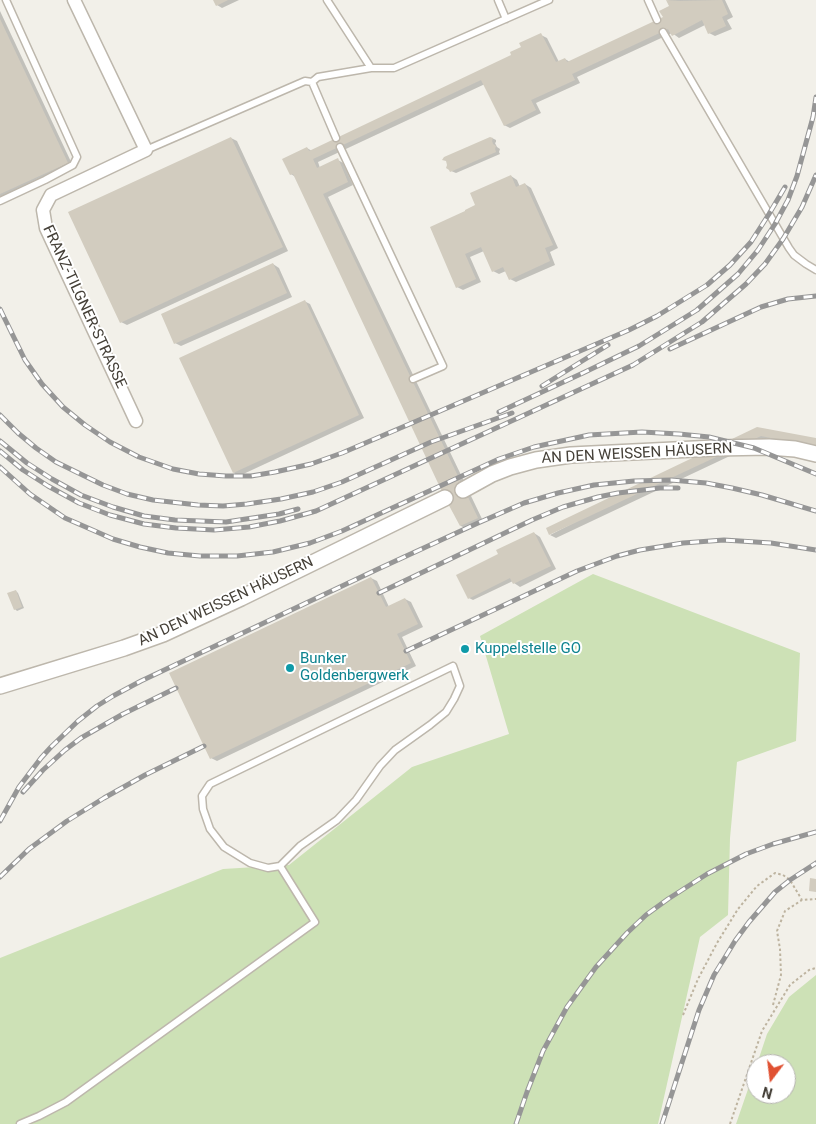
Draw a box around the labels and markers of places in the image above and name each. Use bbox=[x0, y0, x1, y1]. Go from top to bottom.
place label: Kuppelstelle GO bbox=[475, 640, 581, 658]
marker: Kuppelstelle GO bbox=[459, 643, 471, 655]
place label: Bunker Goldenbergwerk bbox=[300, 650, 409, 685]
marker: Bunker Goldenbergwerk bbox=[284, 662, 296, 674]

